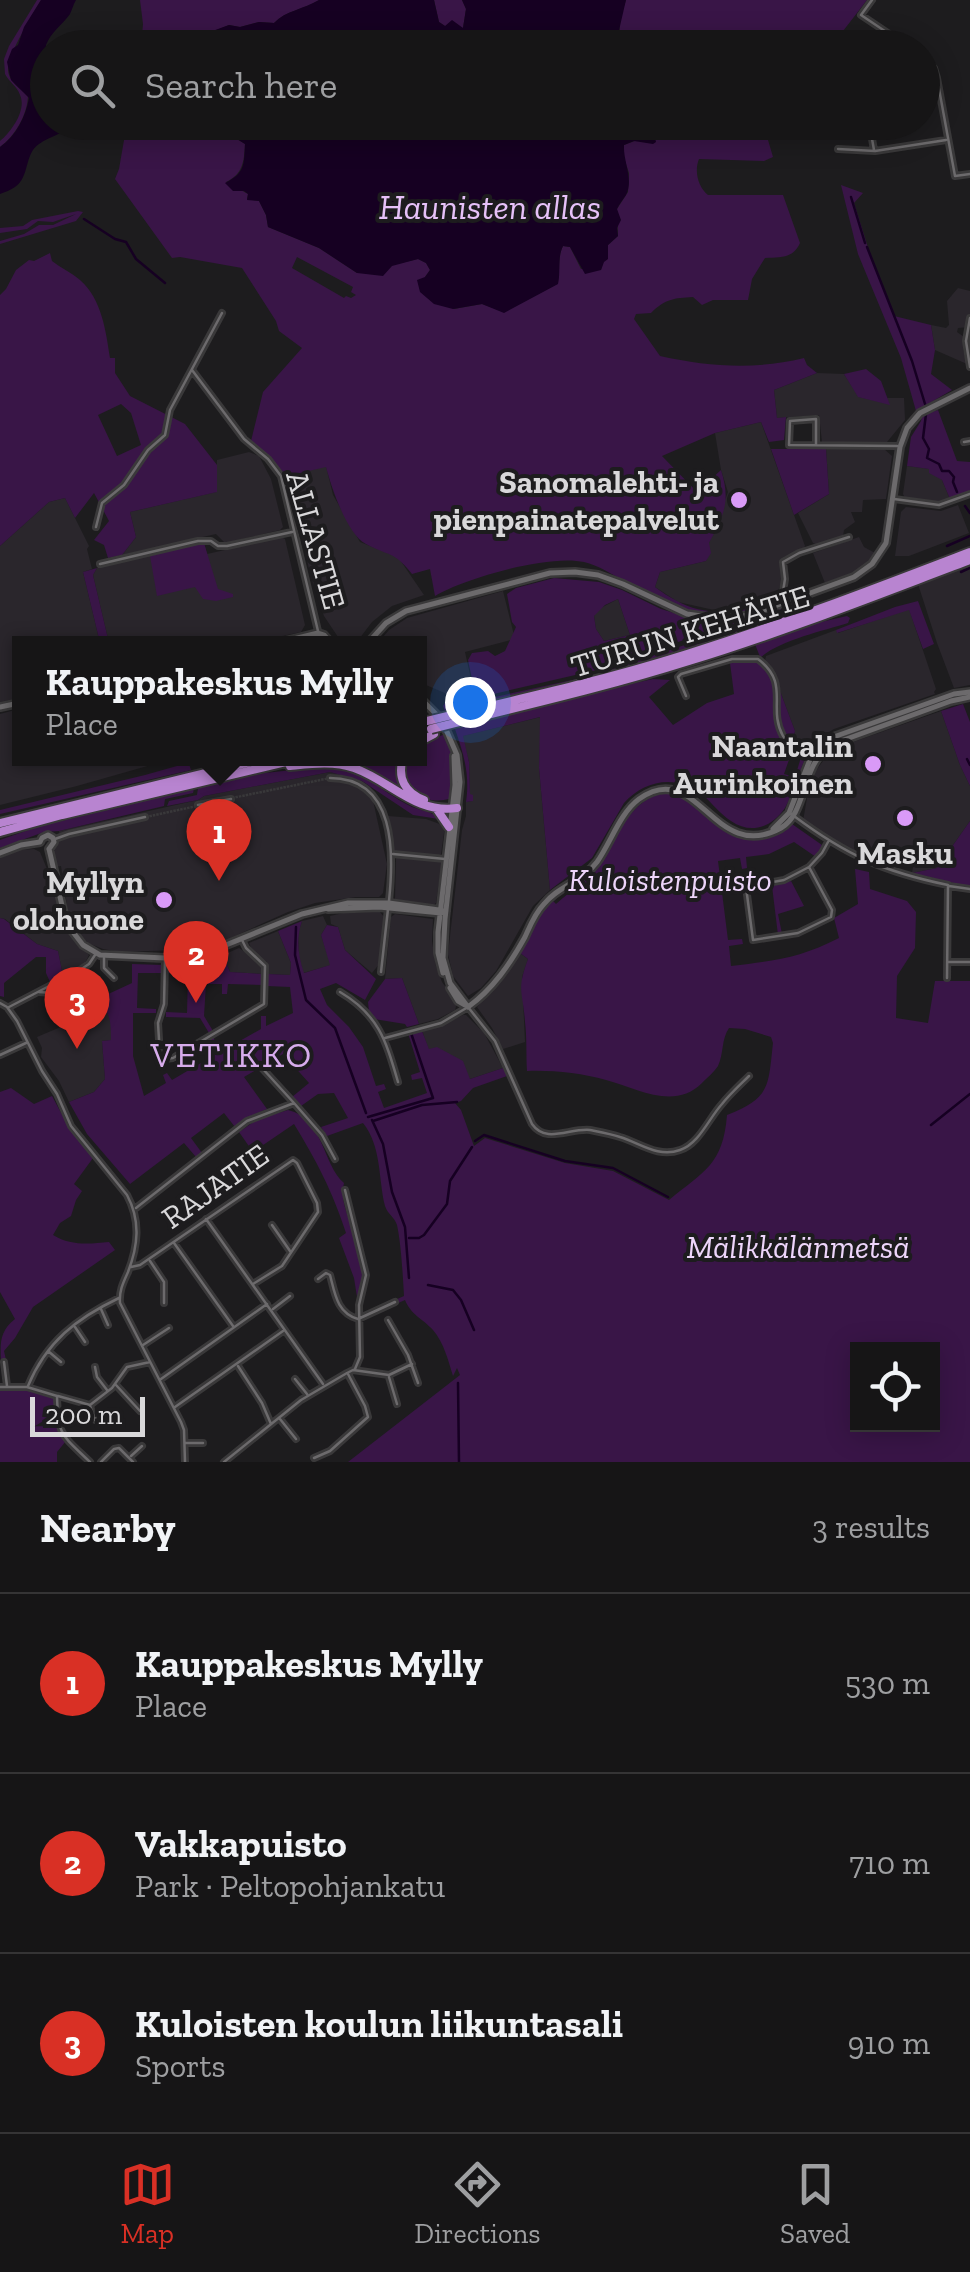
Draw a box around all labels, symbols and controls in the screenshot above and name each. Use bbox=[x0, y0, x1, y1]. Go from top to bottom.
search box bbox=[30, 30, 940, 140]
icon: search bbox=[65, 58, 120, 113]
text: Search here bbox=[145, 62, 337, 108]
water label: Haunisten allas bbox=[379, 186, 601, 228]
place label: Sanomalehti- ja pienpainatepalvelut bbox=[434, 463, 719, 538]
street label: ALLASTIE bbox=[278, 466, 354, 614]
marker: Sanomalehti- ja pienpainatepalvelut bbox=[728, 489, 750, 511]
street label: TURUN KEHÄTIE bbox=[566, 577, 814, 685]
popup bbox=[12, 636, 427, 766]
text: Kauppakeskus Mylly bbox=[46, 659, 393, 705]
your location bbox=[445, 677, 496, 728]
text: Place bbox=[46, 705, 118, 743]
place label: Naantalin Aurinkoinen bbox=[673, 727, 853, 802]
marker: Naantalin Aurinkoinen bbox=[862, 753, 884, 775]
pin: 1 bbox=[186, 798, 252, 881]
marker: Masku bbox=[894, 807, 916, 829]
place label: Masku bbox=[857, 834, 953, 872]
park label: Kuloistenpuisto bbox=[568, 861, 772, 899]
place label: Myllyn olohuone bbox=[13, 863, 144, 938]
marker: Myllyn olohuone bbox=[153, 889, 175, 911]
pin: 2 bbox=[164, 920, 228, 1003]
pin: 3 bbox=[44, 966, 110, 1049]
district label: VETIKKO bbox=[149, 1034, 314, 1076]
street label: RAJATIE bbox=[154, 1135, 276, 1237]
park label: Mälikkälänmetsä bbox=[686, 1228, 910, 1266]
map controls bbox=[850, 1342, 940, 1432]
button: locate bbox=[850, 1342, 940, 1432]
scale bar bbox=[30, 1392, 145, 1436]
text: 200 m bbox=[45, 1398, 122, 1431]
text: Nearby bbox=[40, 1502, 176, 1553]
text: 3 results bbox=[812, 1508, 930, 1546]
text: Kauppakeskus Mylly bbox=[135, 1641, 483, 1687]
text: 1 bbox=[66, 1664, 79, 1702]
text: 530 m bbox=[845, 1664, 930, 1702]
text: Place bbox=[135, 1687, 207, 1725]
text: Vakkapuisto bbox=[135, 1821, 347, 1867]
text: 2 bbox=[64, 1844, 81, 1882]
text: 710 m bbox=[849, 1844, 930, 1882]
text: Park · Peltopohjankatu bbox=[135, 1867, 445, 1905]
text: Kuloisten koulun liikuntasali bbox=[135, 2001, 623, 2047]
text: 3 bbox=[64, 2024, 81, 2062]
text: 910 m bbox=[847, 2024, 930, 2062]
text: Sports bbox=[135, 2047, 225, 2085]
tab: Map bbox=[120, 2157, 175, 2250]
tab: Directions bbox=[414, 2157, 541, 2250]
tab: Saved bbox=[780, 2157, 850, 2250]

